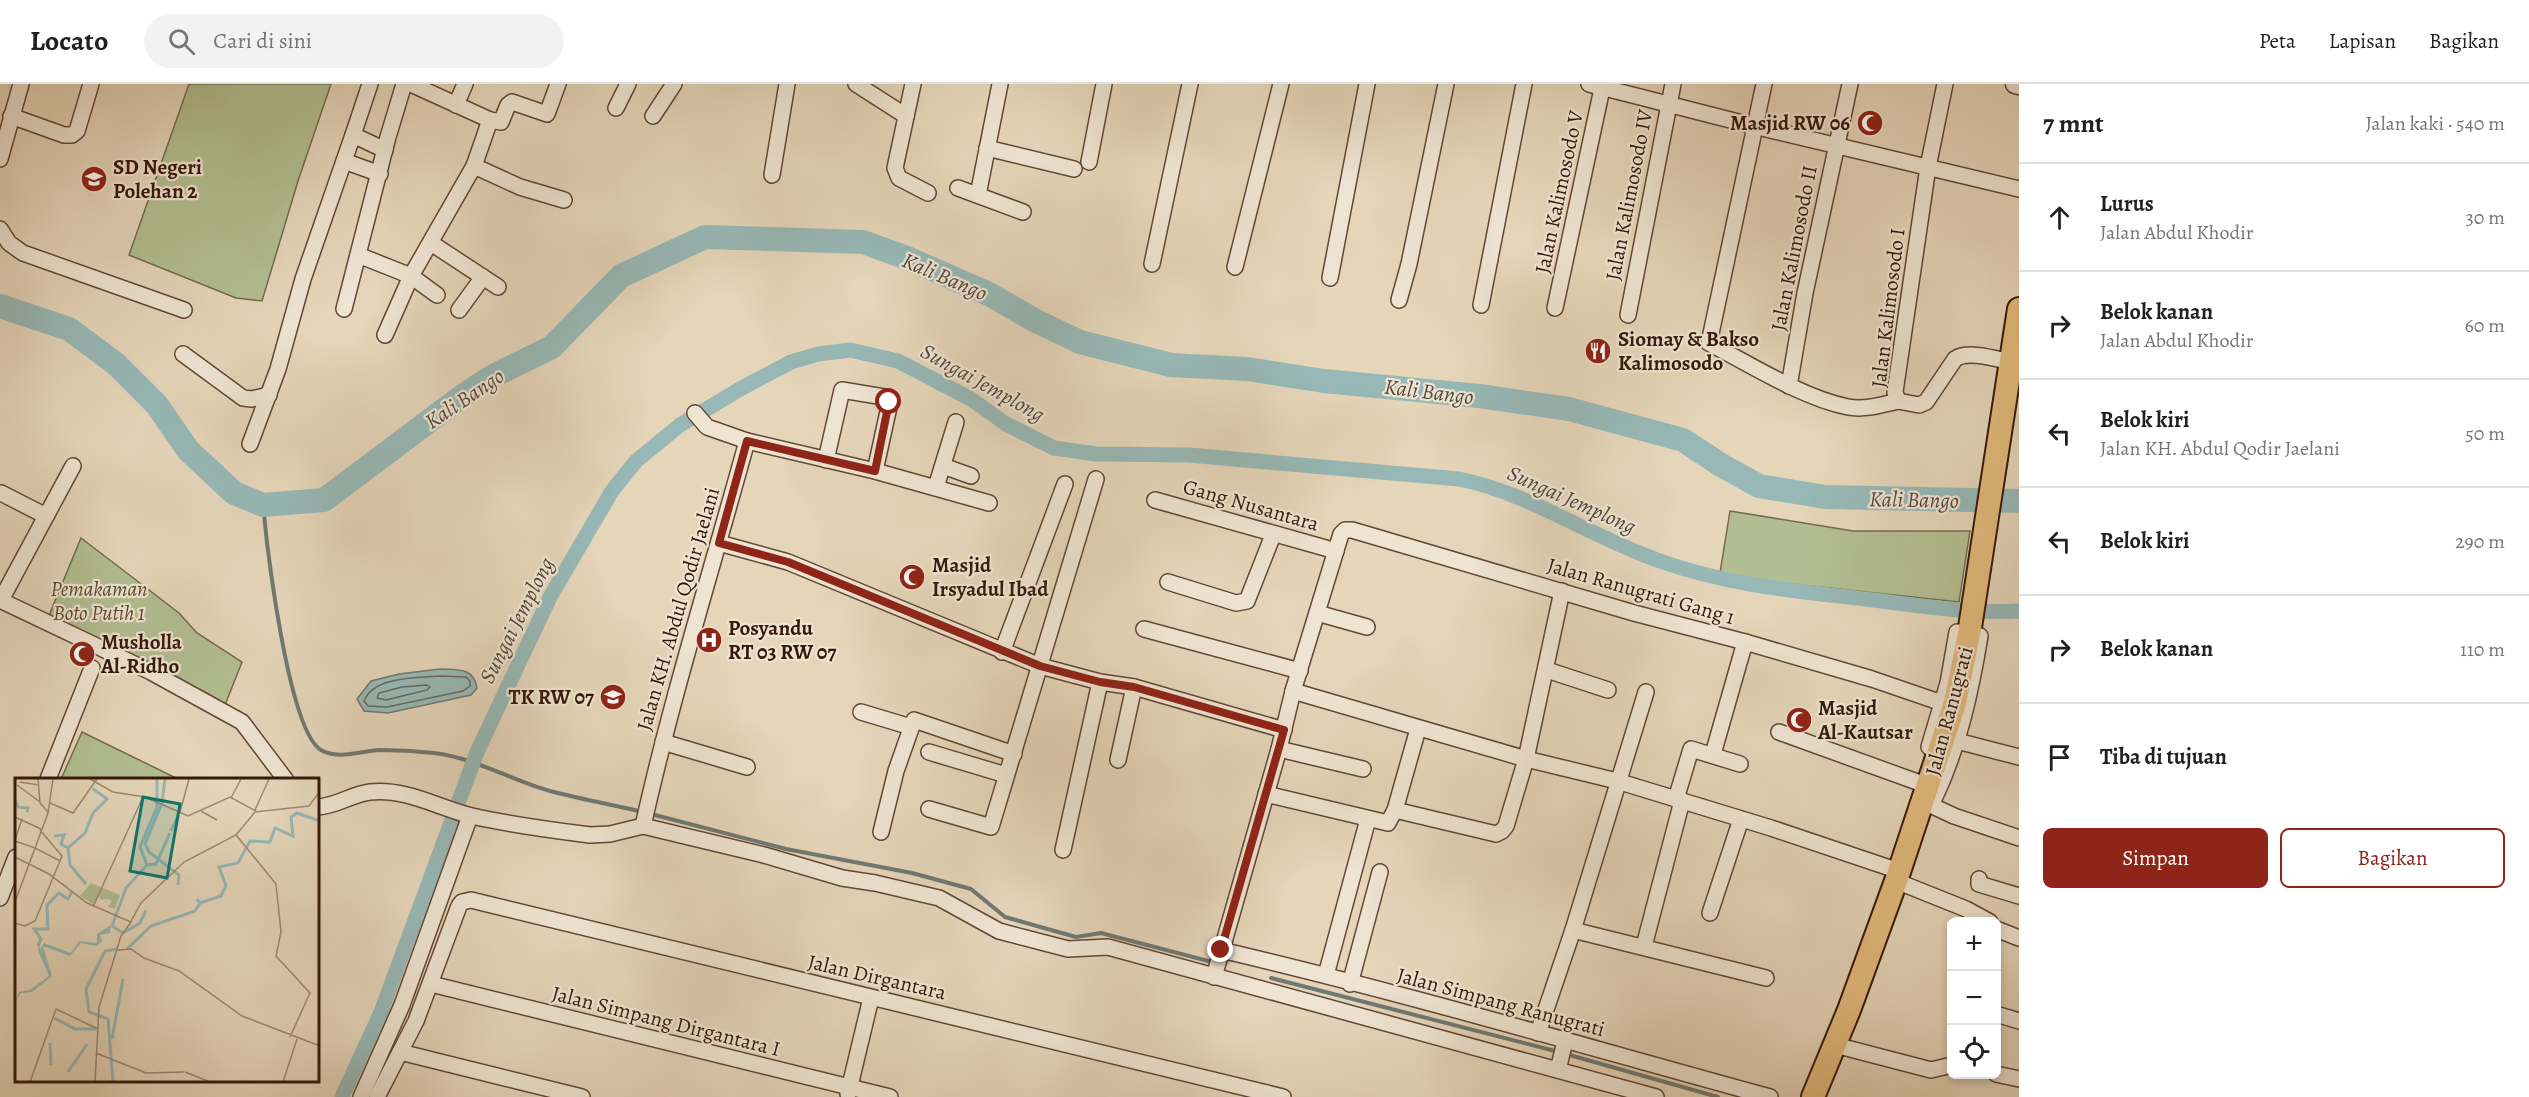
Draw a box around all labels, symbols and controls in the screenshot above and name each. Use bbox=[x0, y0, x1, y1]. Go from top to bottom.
search box bbox=[144, 14, 564, 68]
text: Locato bbox=[30, 22, 108, 60]
icon: search bbox=[165, 25, 198, 58]
text: Cari di sini bbox=[213, 26, 312, 56]
text: Peta bbox=[2259, 27, 2296, 55]
text: Lapisan bbox=[2329, 27, 2396, 55]
text: Bagikan bbox=[2429, 27, 2499, 55]
text: 7 mnt bbox=[2043, 106, 2104, 141]
street label: Jalan Kalimosodo IV bbox=[1599, 107, 1659, 283]
street label: Jalan Kalimosodo V bbox=[1528, 108, 1590, 276]
mosque icon: Masjid RW 06 bbox=[1855, 108, 1885, 138]
place label: Masjid RW 06 bbox=[1730, 109, 1850, 137]
text: Jalan kaki · 540 m bbox=[2365, 110, 2505, 137]
place label: SD Negeri Polehan 2 bbox=[113, 153, 202, 205]
street label: Jalan Kalimosodo II bbox=[1764, 163, 1824, 333]
school or university icon: SD Negeri Polehan 2 bbox=[79, 164, 109, 194]
text: Lurus bbox=[2100, 189, 2154, 219]
icon: ahead bbox=[2043, 201, 2076, 234]
text: 30 m bbox=[2465, 204, 2505, 231]
text: Jalan Abdul Khodir bbox=[2100, 219, 2253, 246]
street label: Jalan Kalimosodo I bbox=[1864, 227, 1912, 389]
water label: Kali Bango bbox=[897, 246, 992, 308]
text: Belok kanan bbox=[2100, 297, 2213, 327]
icon: right bbox=[2043, 309, 2076, 342]
text: 60 m bbox=[2465, 312, 2505, 339]
place label: Siomay & Bakso Kalimosodo bbox=[1618, 325, 1759, 377]
text: Jalan Abdul Khodir bbox=[2100, 327, 2253, 354]
water label: Sungai Jemplong bbox=[915, 336, 1050, 429]
restaurant icon: Siomay & Bakso Kalimosodo bbox=[1583, 336, 1613, 366]
water label: Kali Bango bbox=[419, 361, 510, 436]
water label: Kali Bango bbox=[1382, 372, 1475, 412]
route start bbox=[875, 388, 901, 414]
text: Belok kiri bbox=[2100, 405, 2189, 435]
icon: left bbox=[2043, 417, 2076, 450]
text: 50 m bbox=[2465, 420, 2505, 447]
text: Jalan KH. Abdul Qodir Jaelani bbox=[2100, 435, 2340, 462]
water label: Sungai Jemplong bbox=[1503, 458, 1641, 542]
street label: Gang Nusantara bbox=[1180, 472, 1322, 538]
street label: Jalan KH. Abdul Qodir Jaelani bbox=[630, 484, 726, 734]
water label: Kali Bango bbox=[1869, 484, 1959, 516]
icon: left bbox=[2043, 525, 2076, 558]
text: Belok kiri bbox=[2100, 526, 2189, 556]
text: 290 m bbox=[2455, 528, 2505, 555]
place label: Masjid Irsyadul Ibad bbox=[932, 551, 1049, 603]
street label: Jalan Ranugrati Gang 1 bbox=[1544, 551, 1738, 631]
water label: Sungai Jemplong bbox=[472, 552, 562, 689]
mosque icon: Masjid Irsyadul Ibad bbox=[897, 562, 927, 592]
park label: Pemakaman Boto Putih 1 bbox=[51, 575, 148, 627]
place label: Posyandu RT 03 RW 07 bbox=[728, 614, 836, 666]
hospital icon: Posyandu RT 03 RW 07 bbox=[694, 625, 724, 655]
place label: Musholla Al-Ridho bbox=[100, 628, 183, 680]
icon: right bbox=[2043, 633, 2076, 666]
text: Belok kanan bbox=[2100, 634, 2213, 664]
text: 110 m bbox=[2460, 636, 2505, 663]
mosque icon: Musholla Al-Ridho bbox=[67, 639, 97, 669]
street label: Jalan Ranugrati bbox=[1918, 643, 1980, 779]
school or university icon: TK RW 07 bbox=[598, 682, 628, 712]
place label: TK RW 07 bbox=[509, 683, 594, 711]
place label: Masjid Al-Kautsar bbox=[1817, 694, 1913, 746]
mosque icon: Masjid Al-Kautsar bbox=[1784, 705, 1814, 735]
icon: arrive bbox=[2043, 741, 2076, 774]
text: Tiba di tujuan bbox=[2100, 742, 2227, 772]
inset map bbox=[15, 778, 320, 1082]
button: Simpan bbox=[2043, 828, 2268, 888]
button: Bagikan bbox=[2280, 828, 2505, 888]
map controls bbox=[1947, 917, 2001, 1079]
button: + bbox=[1947, 917, 2001, 971]
route end bbox=[1207, 936, 1233, 962]
street label: Jalan Dirgantara bbox=[805, 947, 949, 1007]
street label: Jalan Simpang Ranugrati bbox=[1394, 961, 1608, 1043]
button: − bbox=[1947, 971, 2001, 1025]
street label: Jalan Simpang Dirgantara I bbox=[549, 979, 783, 1063]
button: locate bbox=[1947, 1025, 2001, 1079]

